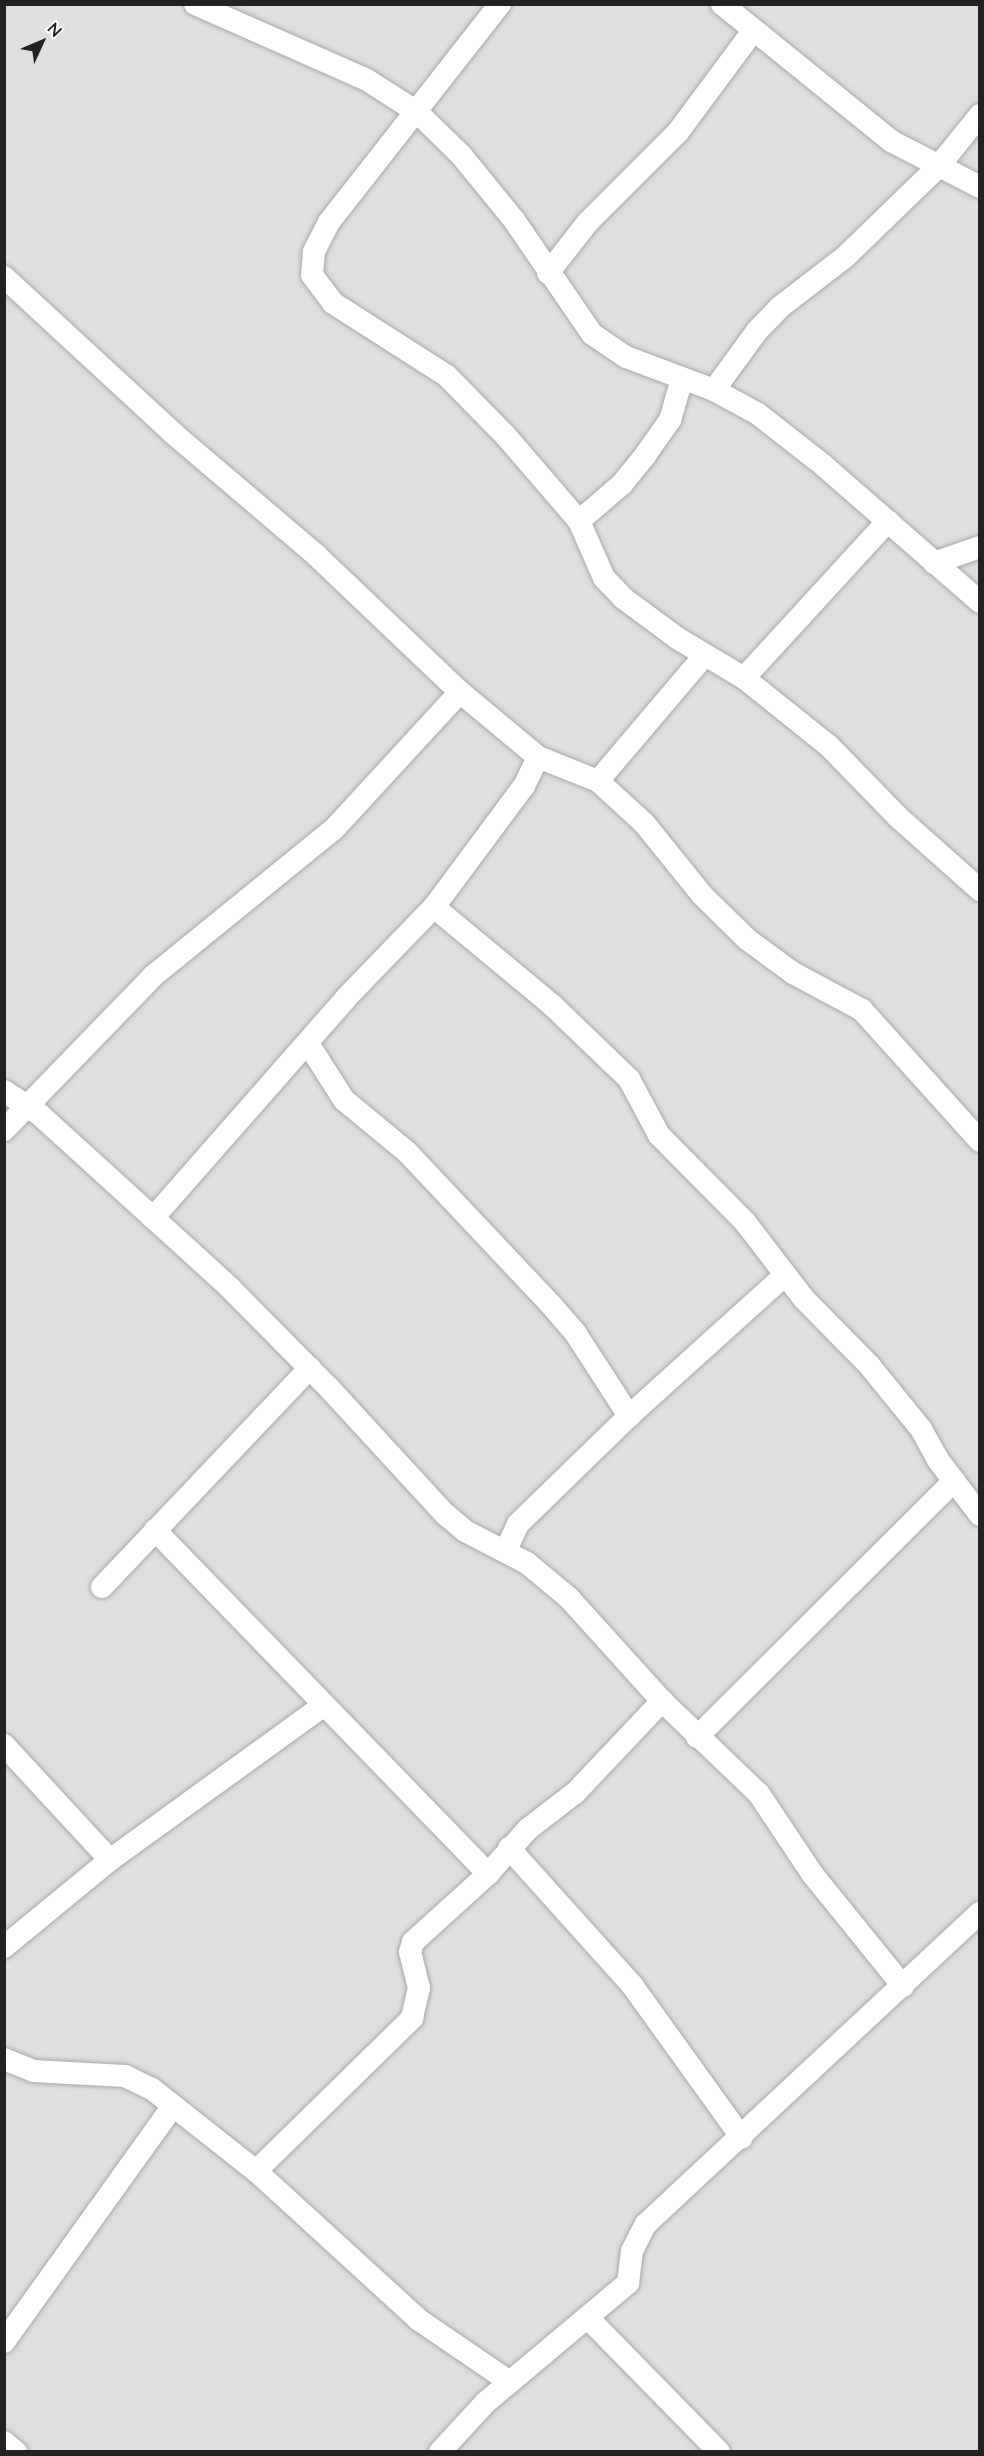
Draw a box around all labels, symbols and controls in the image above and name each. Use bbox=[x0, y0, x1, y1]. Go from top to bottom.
north arrow bbox=[12, 12, 72, 72]
text: N bbox=[44, 18, 66, 40]

